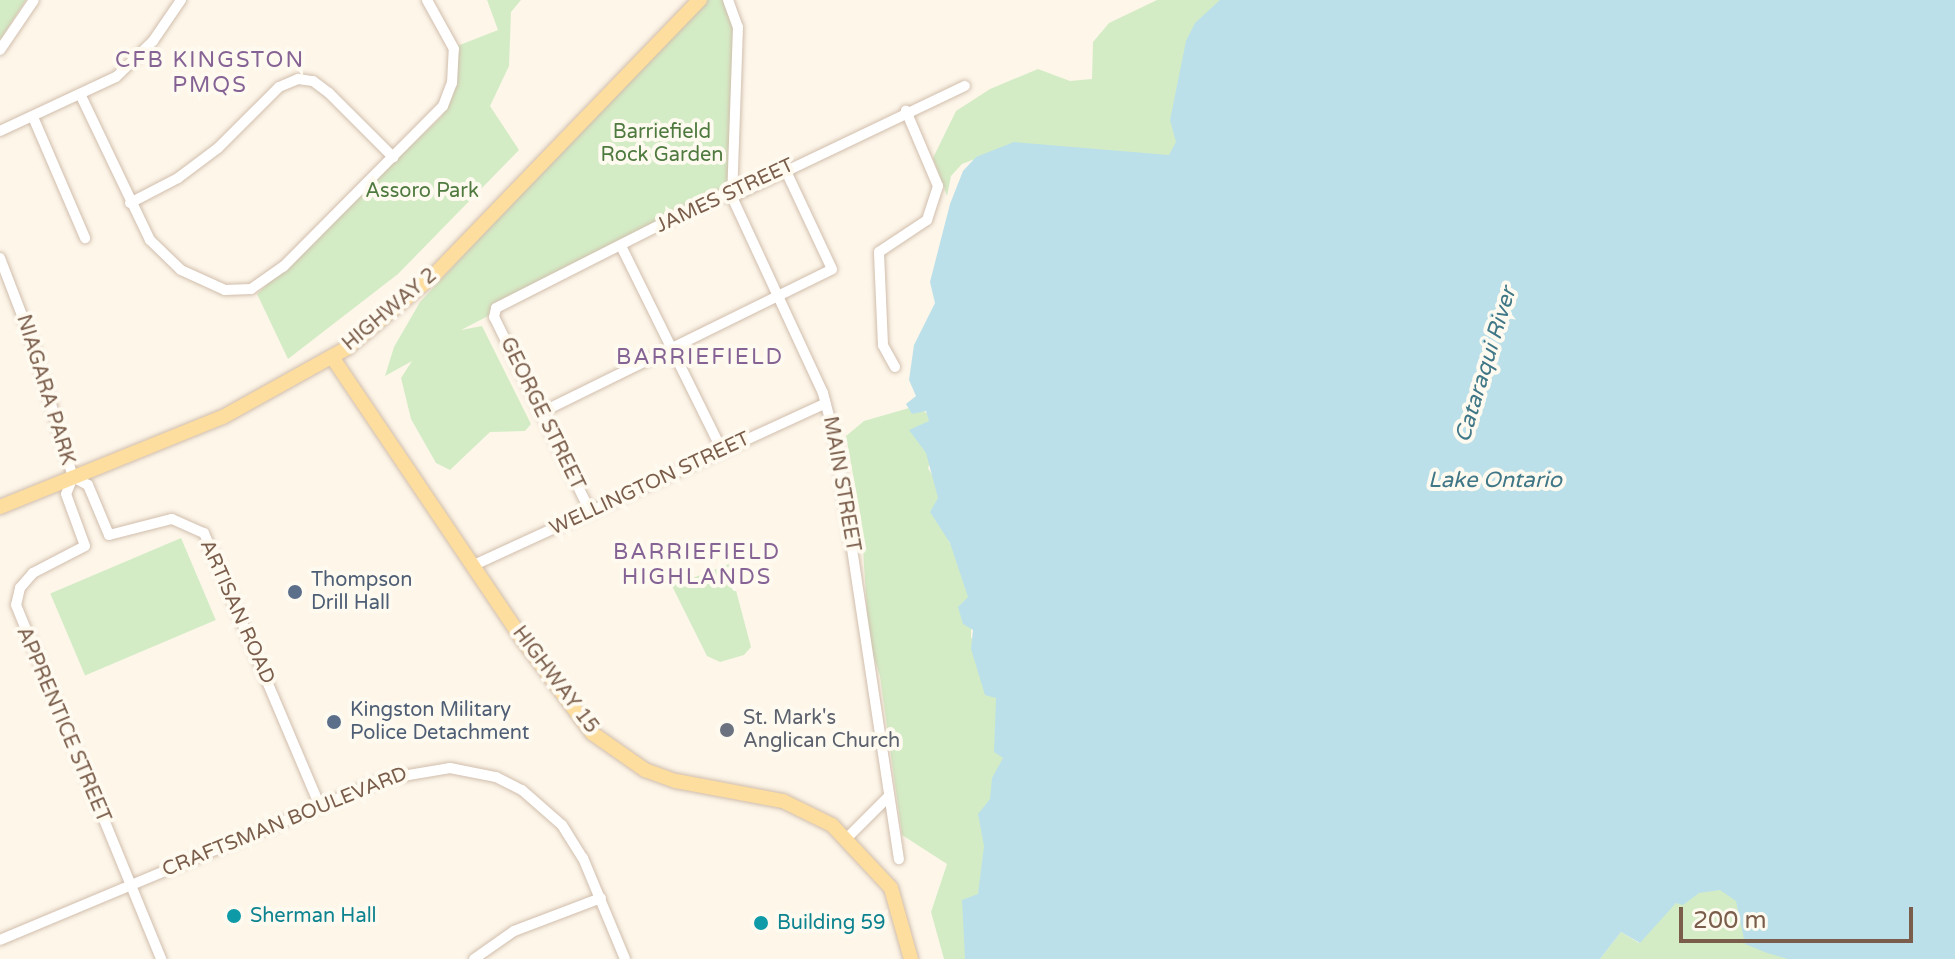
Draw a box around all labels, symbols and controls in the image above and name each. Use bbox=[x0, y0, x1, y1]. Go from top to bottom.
district label: CFB KINGSTON PMQS bbox=[115, 47, 305, 98]
park label: Barriefield Rock Garden bbox=[600, 121, 724, 168]
street label: JAMES STREET bbox=[652, 154, 798, 238]
park label: Assoro Park bbox=[365, 179, 479, 203]
street label: HIGHWAY 2 bbox=[338, 264, 442, 356]
water label: Cataraqui River bbox=[1450, 284, 1522, 446]
street label: NIAGARA PARK bbox=[11, 312, 79, 468]
street label: GEORGE STREET bbox=[495, 334, 589, 494]
district label: BARRIEFIELD bbox=[616, 345, 784, 371]
street label: MAIN STREET bbox=[817, 415, 865, 553]
street label: WELLINGTON STREET bbox=[546, 427, 754, 541]
water label: Lake Ontario bbox=[1428, 468, 1562, 494]
street label: ARTISAN ROAD bbox=[194, 536, 280, 688]
district label: BARRIEFIELD HIGHLANDS bbox=[613, 539, 781, 590]
place label: Thompson Drill Hall bbox=[311, 568, 412, 615]
marker: Thompson Drill Hall bbox=[286, 583, 304, 601]
street label: HIGHWAY 15 bbox=[507, 622, 603, 738]
street label: APPRENTICE STREET bbox=[11, 624, 115, 826]
place label: Kingston Military Police Detachment bbox=[350, 698, 529, 745]
place label: St. Mark's Anglican Church bbox=[743, 706, 900, 753]
marker: Kingston Military Police Detachment bbox=[325, 713, 343, 731]
marker: St. Mark's Anglican Church bbox=[718, 721, 736, 739]
street label: CRAFTSMAN BOULEVARD bbox=[159, 762, 411, 882]
scale bar bbox=[1683, 891, 1917, 941]
place label: Sherman Hall bbox=[250, 904, 377, 928]
text: 200 m bbox=[1693, 906, 1767, 935]
marker: Sherman Hall bbox=[225, 907, 243, 925]
place label: Building 59 bbox=[777, 911, 886, 935]
marker: Building 59 bbox=[752, 914, 770, 932]

